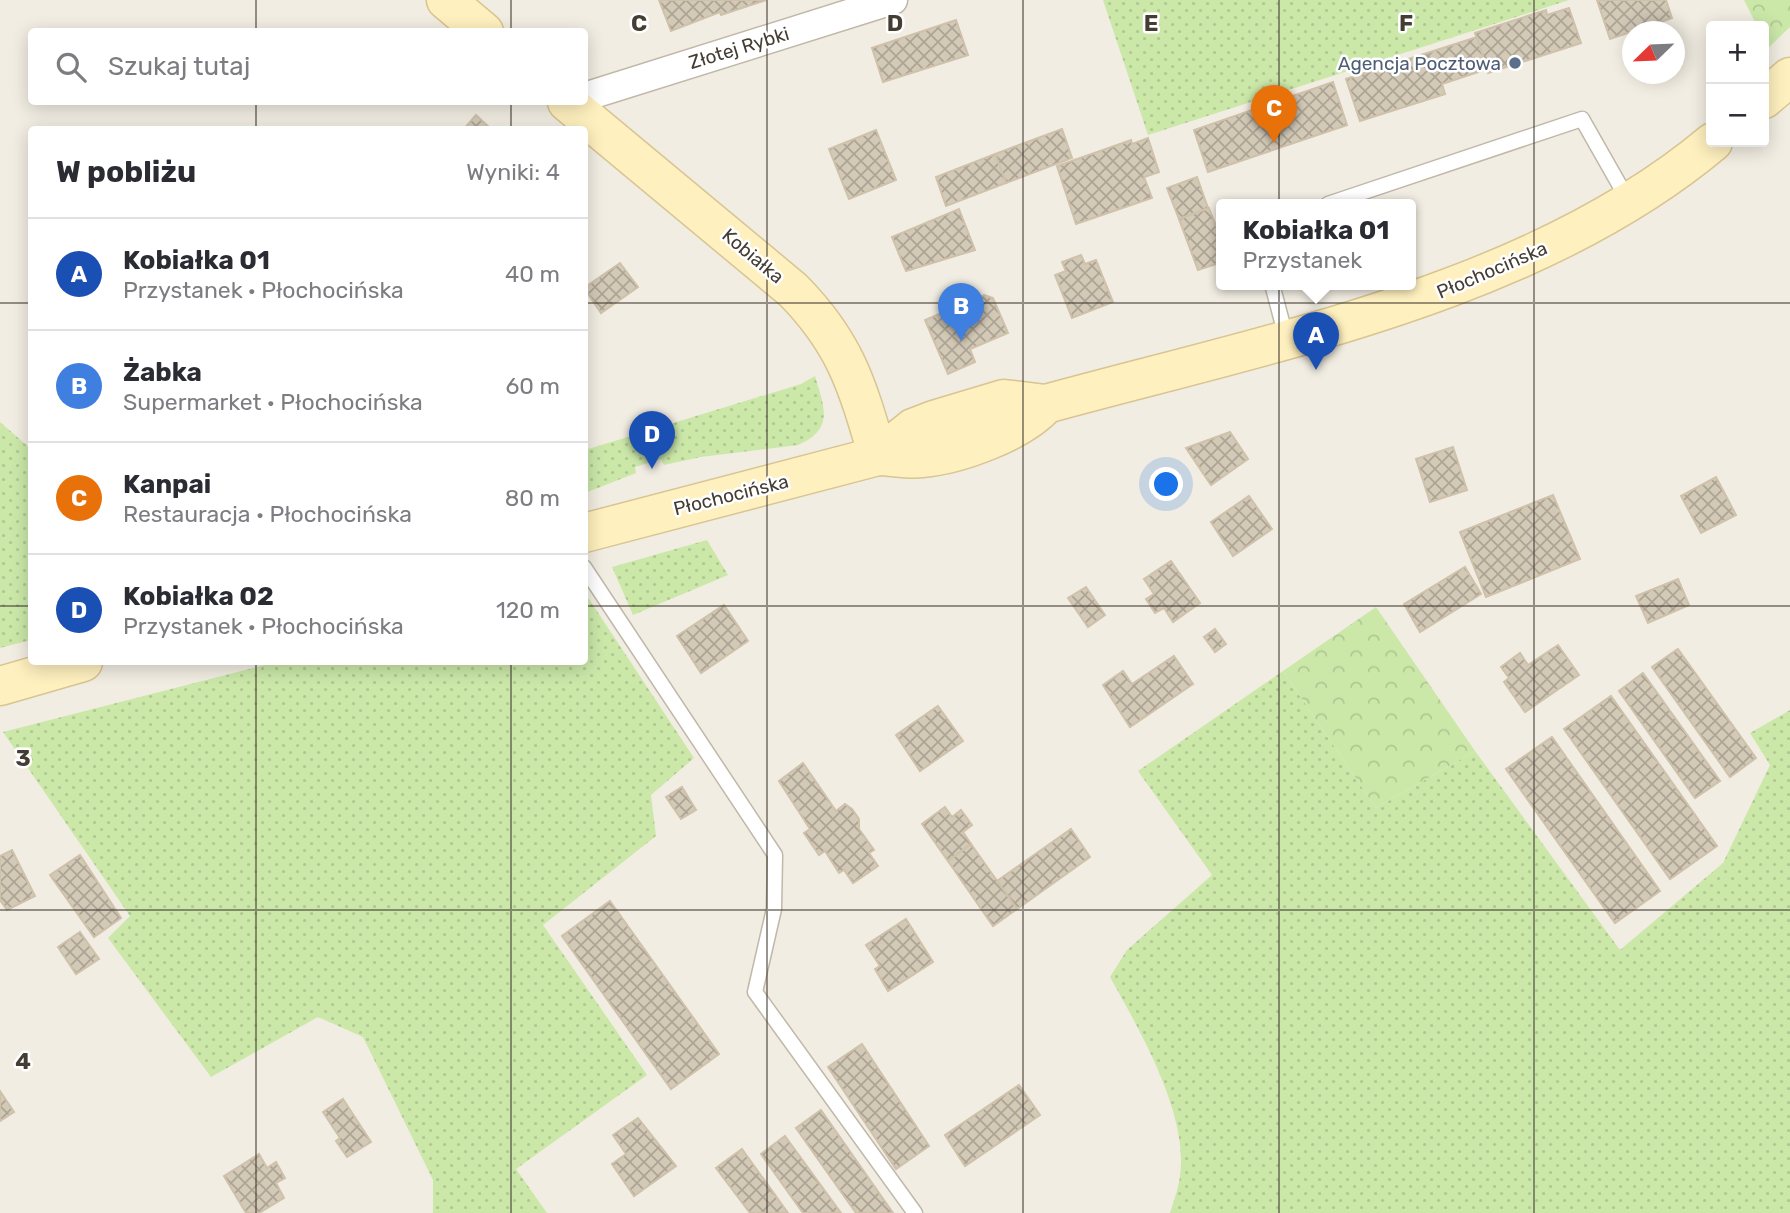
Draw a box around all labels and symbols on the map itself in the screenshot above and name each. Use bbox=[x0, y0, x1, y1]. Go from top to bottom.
text: C bbox=[631, 9, 647, 37]
text: D bbox=[887, 9, 903, 37]
text: E bbox=[1144, 9, 1158, 37]
text: F bbox=[1399, 9, 1413, 37]
north arrow bbox=[1622, 21, 1685, 84]
street label: Złotej Rybki bbox=[686, 22, 792, 74]
place label: Agencja Pocztowa bbox=[1338, 52, 1501, 75]
marker: Agencja Pocztowa bbox=[1507, 55, 1523, 71]
pin: C bbox=[1251, 85, 1297, 143]
street label: Kobiałka bbox=[717, 224, 789, 288]
street label: Płochocińska bbox=[1433, 236, 1551, 304]
pin: B bbox=[938, 283, 984, 341]
pin: A bbox=[1293, 312, 1339, 370]
pin: D bbox=[629, 411, 675, 469]
your location bbox=[1149, 467, 1183, 501]
street label: Płochocińska bbox=[671, 470, 791, 520]
text: 3 bbox=[15, 744, 31, 772]
text: 4 bbox=[15, 1047, 31, 1075]

